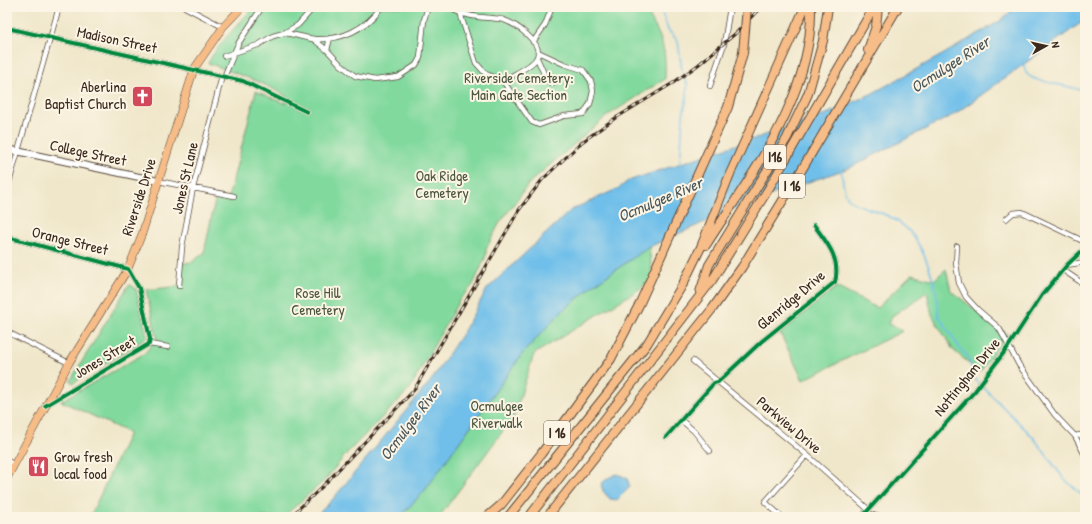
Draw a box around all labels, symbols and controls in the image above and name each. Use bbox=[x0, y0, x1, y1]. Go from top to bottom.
street label: Madison Street bbox=[75, 21, 160, 58]
north arrow bbox=[1026, 26, 1066, 66]
water label: Ocmulgee River bbox=[906, 29, 995, 98]
text: N bbox=[1049, 41, 1063, 49]
park label: Riverside Cemetery: Main Gate Section bbox=[464, 67, 574, 105]
place label: Aberlina Baptist Church bbox=[45, 76, 126, 114]
church icon: Aberlina Baptist Church bbox=[129, 83, 155, 109]
street label: College Street bbox=[48, 134, 129, 171]
street label: Jones St Lane bbox=[166, 140, 203, 216]
road number: I16 bbox=[764, 145, 786, 169]
street label: Riverside Drive bbox=[116, 155, 161, 238]
park label: Oak Ridge Cemetery bbox=[415, 165, 469, 203]
water label: Ocmulgee River bbox=[614, 171, 707, 227]
road number: I 16 bbox=[779, 174, 805, 198]
street label: Orange Street bbox=[30, 221, 111, 260]
street label: Glenridge Drive bbox=[752, 265, 829, 334]
park label: Rose Hill Cemetery bbox=[291, 282, 345, 320]
street label: Jones Street bbox=[70, 330, 140, 383]
street label: Nottingham Drive bbox=[928, 333, 1005, 420]
water label: Ocmulgee River bbox=[374, 378, 447, 465]
street label: Parkview Drive bbox=[752, 391, 826, 458]
park label: Ocmulgee Riverwalk bbox=[471, 395, 524, 433]
road number: I 16 bbox=[544, 421, 570, 445]
place label: Grow fresh local food bbox=[54, 446, 113, 484]
restaurant icon: Grow fresh local food bbox=[25, 453, 51, 479]

